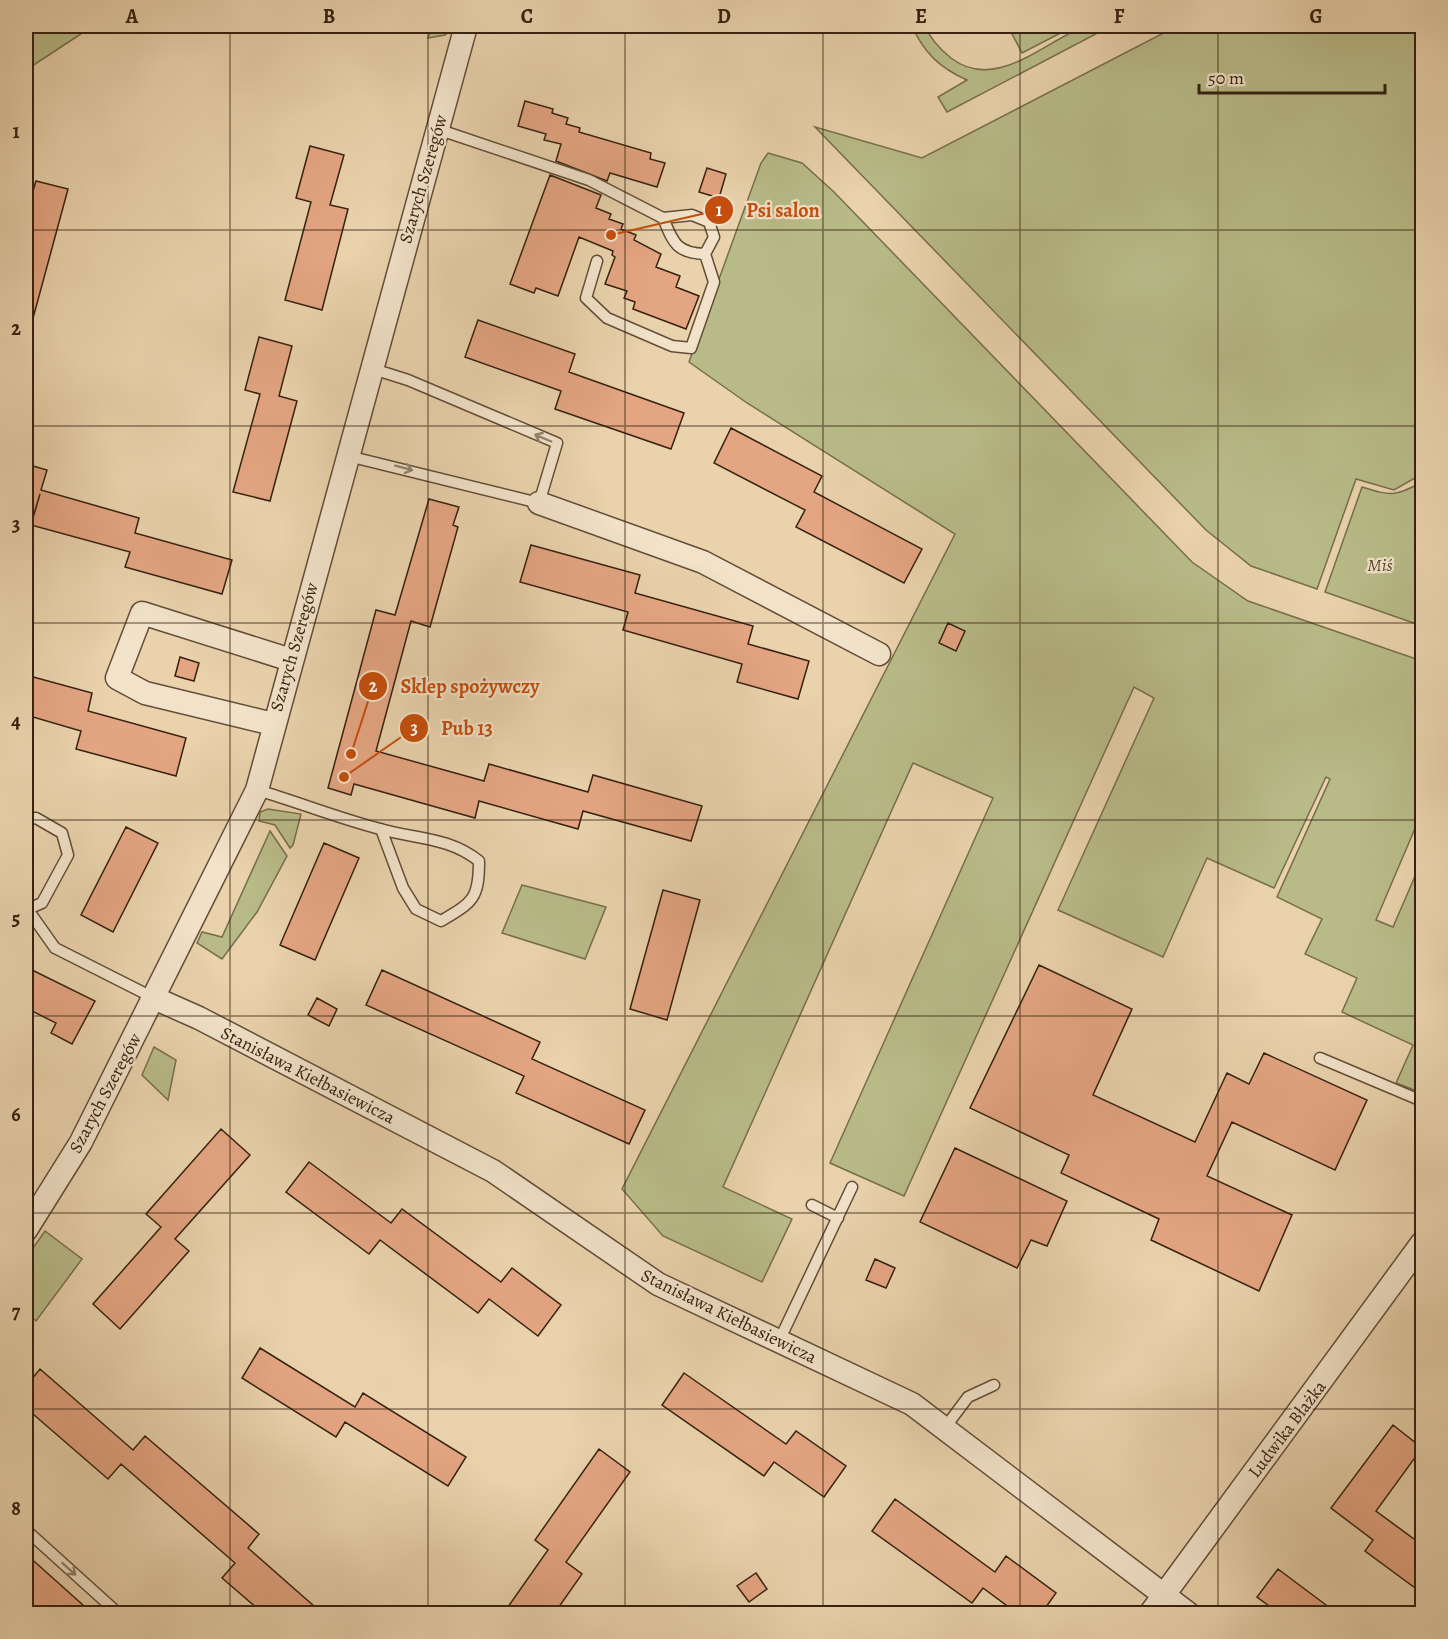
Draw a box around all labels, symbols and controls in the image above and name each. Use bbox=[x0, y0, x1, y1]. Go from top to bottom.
text: A bbox=[125, 3, 139, 30]
text: B bbox=[323, 3, 335, 30]
text: C bbox=[521, 3, 533, 30]
text: D bbox=[717, 3, 731, 30]
text: E bbox=[915, 3, 927, 30]
text: F bbox=[1114, 3, 1125, 30]
text: G bbox=[1309, 3, 1323, 30]
scale bar bbox=[1199, 57, 1385, 95]
text: 50 m bbox=[1208, 66, 1244, 90]
street label: Szarych Szeregów bbox=[393, 112, 453, 246]
text: 1 bbox=[12, 118, 20, 145]
callout: Psi salon bbox=[704, 191, 832, 229]
text: Psi salon bbox=[746, 197, 820, 224]
text: 1 bbox=[716, 198, 723, 222]
text: 2 bbox=[11, 315, 21, 342]
one-way arrow bbox=[534, 432, 553, 443]
one-way arrow bbox=[395, 463, 414, 474]
text: 3 bbox=[12, 511, 20, 538]
park label: Miś bbox=[1367, 553, 1393, 577]
street label: Szarych Szeregów bbox=[264, 580, 324, 714]
callout: Sklep spożywczy bbox=[358, 667, 551, 705]
text: Sklep spożywczy bbox=[401, 673, 540, 700]
text: 2 bbox=[369, 674, 378, 698]
text: 4 bbox=[11, 708, 21, 735]
callout: Pub 13 bbox=[399, 709, 505, 747]
text: Pub 13 bbox=[441, 715, 493, 742]
text: 3 bbox=[410, 716, 418, 740]
text: 5 bbox=[12, 905, 20, 932]
street label: Stanisława Kiełbasiewicza bbox=[217, 1021, 400, 1130]
street label: Szarych Szeregów bbox=[63, 1028, 147, 1157]
text: 6 bbox=[11, 1101, 21, 1128]
street label: Stanisława Kiełbasiewicza bbox=[637, 1263, 821, 1369]
text: 7 bbox=[12, 1298, 21, 1325]
street label: Ludwika Błażka bbox=[1242, 1375, 1332, 1483]
text: 8 bbox=[11, 1495, 21, 1522]
one-way arrow bbox=[61, 1562, 76, 1576]

